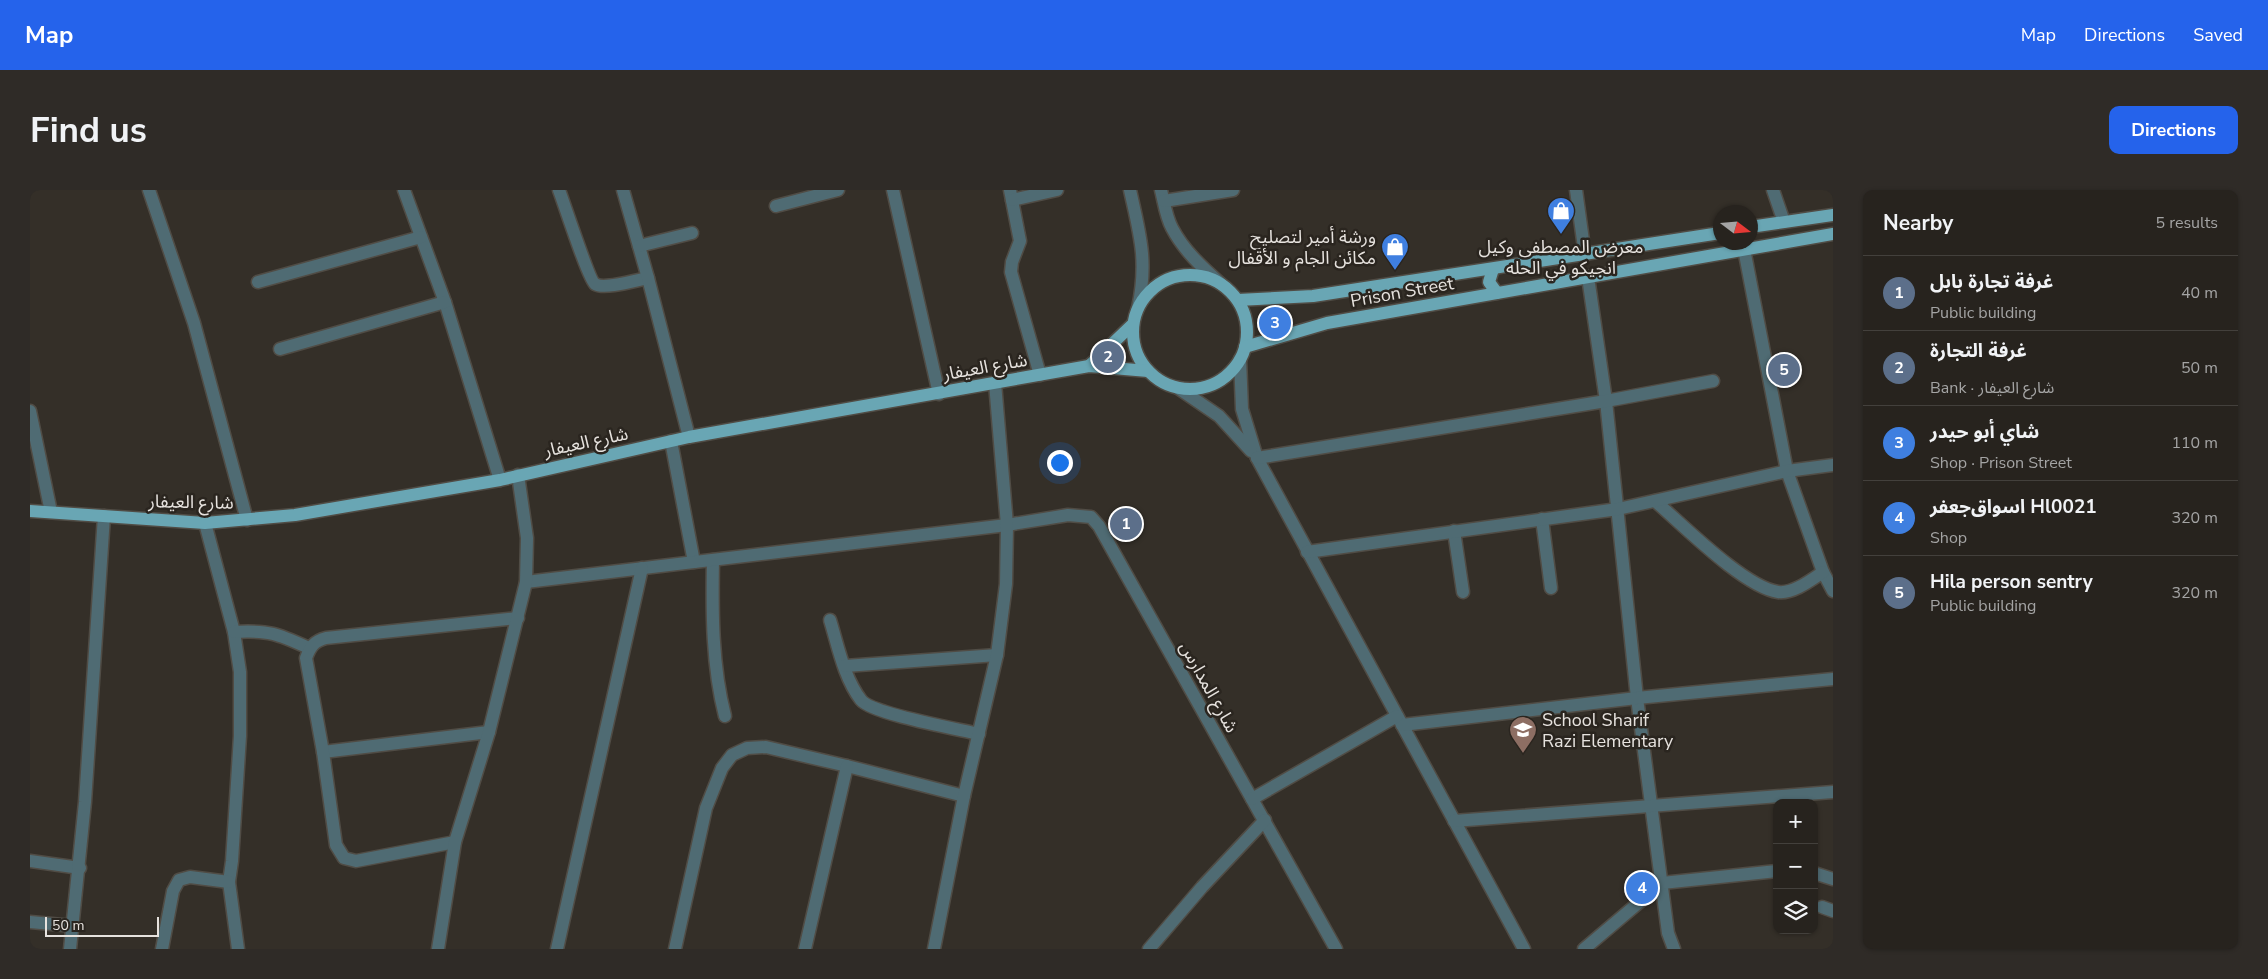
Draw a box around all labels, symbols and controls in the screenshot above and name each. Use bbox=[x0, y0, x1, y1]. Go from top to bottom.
text: Map bbox=[25, 19, 73, 51]
text: Map bbox=[2021, 23, 2056, 47]
text: Directions bbox=[2084, 23, 2165, 47]
text: Saved bbox=[2193, 23, 2243, 47]
button: Directions bbox=[2109, 106, 2238, 154]
text: Find us bbox=[30, 107, 147, 154]
shop icon: معرض المصطفى وكيل انجيكو في الحله bbox=[1546, 196, 1576, 235]
north arrow bbox=[1713, 205, 1758, 250]
text: Nearby bbox=[1883, 209, 1953, 237]
text: 5 results bbox=[2156, 212, 2218, 234]
place label: ورشة أمير لتصليح مكائن الجام و الأقفال bbox=[1228, 225, 1376, 272]
shop icon: ورشة أمير لتصليح مكائن الجام و الأقفال bbox=[1380, 232, 1410, 271]
place label: معرض المصطفى وكيل انجيكو في الحله bbox=[1479, 235, 1643, 281]
text: غرفة تجارة بابل bbox=[1930, 269, 2053, 295]
street label: Prison Street bbox=[1348, 271, 1456, 313]
text: 1 bbox=[1894, 282, 1904, 304]
text: 40 m bbox=[2181, 282, 2218, 304]
text: Public building bbox=[1930, 302, 2036, 324]
pin: 3 bbox=[1259, 304, 1291, 342]
pin: 2 bbox=[1092, 338, 1124, 376]
text: غرفة التجارة bbox=[1930, 338, 2027, 364]
street label: شارع العيفار bbox=[940, 348, 1030, 388]
pin: 5 bbox=[1768, 351, 1800, 389]
text: 2 bbox=[1894, 357, 1904, 379]
text: 50 m bbox=[2181, 357, 2218, 379]
text: Bank · شارع العيفار bbox=[1930, 377, 2054, 399]
text: شاي أبو حيدر bbox=[1930, 419, 2039, 445]
street label: شارع العيفار bbox=[541, 421, 631, 465]
text: 3 bbox=[1894, 432, 1904, 454]
text: 110 m bbox=[2171, 432, 2218, 454]
your location bbox=[1047, 450, 1073, 476]
text: Shop · Prison Street bbox=[1930, 452, 2072, 474]
street label: شارع العيفار bbox=[147, 489, 234, 517]
text: اسواق‌جعفر Hl0021 bbox=[1930, 494, 2097, 520]
pin: 1 bbox=[1110, 505, 1142, 543]
text: 4 bbox=[1894, 507, 1904, 529]
text: 320 m bbox=[2171, 507, 2218, 529]
text: Shop bbox=[1930, 527, 1967, 549]
text: Hila person sentry bbox=[1930, 569, 2093, 595]
text: 5 bbox=[1894, 582, 1904, 604]
text: 320 m bbox=[2171, 582, 2218, 604]
text: Public building bbox=[1930, 595, 2036, 617]
street label: شارع المدارس bbox=[1172, 637, 1244, 738]
place label: School Sharif Razi Elementary bbox=[1542, 708, 1674, 753]
school or university icon: School Sharif Razi Elementary bbox=[1508, 715, 1538, 754]
map controls bbox=[1773, 799, 1818, 934]
button: + bbox=[1773, 799, 1818, 844]
button: − bbox=[1773, 844, 1818, 889]
pin: 4 bbox=[1626, 869, 1658, 907]
button: layers bbox=[1773, 889, 1818, 934]
scale bar bbox=[45, 914, 159, 937]
text: 50 m bbox=[52, 916, 84, 935]

